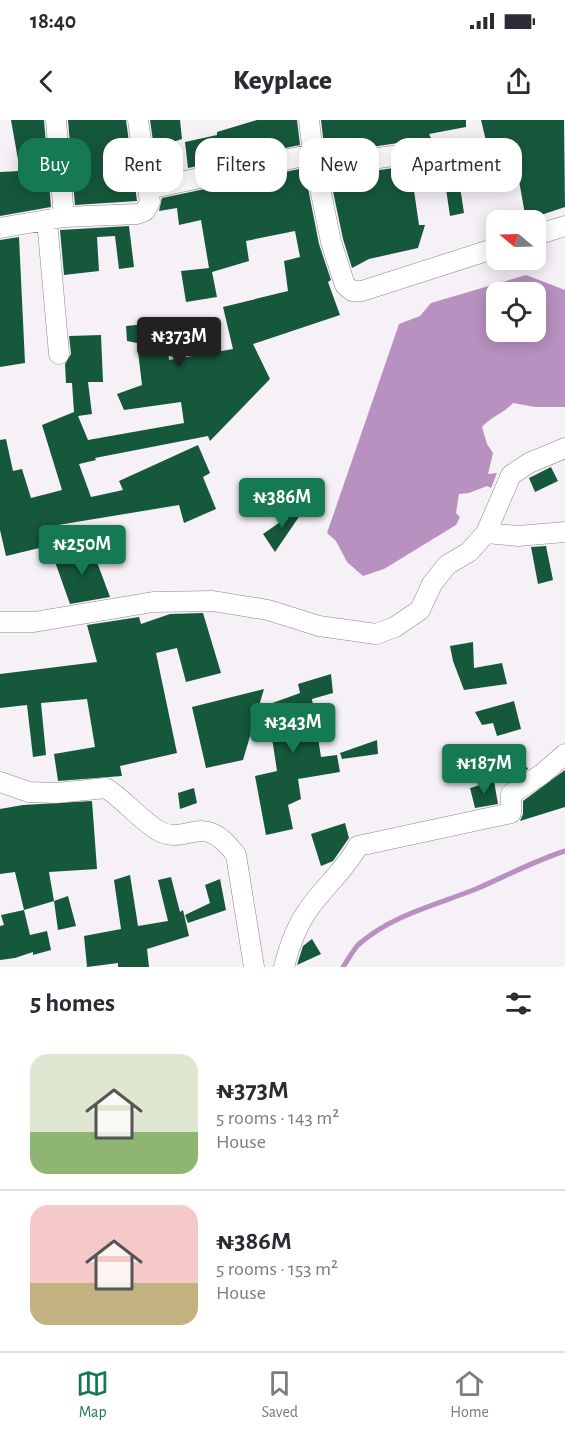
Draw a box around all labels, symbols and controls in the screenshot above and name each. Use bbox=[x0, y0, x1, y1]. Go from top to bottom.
text: 18:40 bbox=[30, 10, 76, 32]
icon: back bbox=[30, 65, 63, 98]
icon: share bbox=[502, 65, 535, 98]
text: Keyplace bbox=[233, 67, 332, 94]
chip: Buy bbox=[18, 138, 91, 192]
chip: Rent bbox=[103, 138, 183, 192]
chip: Filters bbox=[195, 138, 287, 192]
chip: New bbox=[299, 138, 379, 192]
chip: Apartment bbox=[391, 138, 522, 192]
north arrow bbox=[486, 210, 546, 270]
map controls bbox=[486, 210, 546, 342]
button: locate bbox=[486, 282, 546, 342]
pin: ₦373M bbox=[137, 317, 221, 368]
text: ₦373M bbox=[151, 326, 207, 346]
pin: ₦386M bbox=[240, 478, 324, 529]
text: ₦386M bbox=[253, 487, 311, 507]
pin: ₦250M bbox=[40, 525, 124, 576]
text: ₦250M bbox=[53, 534, 111, 554]
pin: ₦343M bbox=[251, 703, 335, 754]
text: ₦343M bbox=[264, 712, 322, 732]
pin: ₦187M bbox=[442, 744, 526, 795]
text: ₦187M bbox=[456, 753, 512, 773]
icon: filters bbox=[502, 987, 535, 1020]
text: 5 homes bbox=[30, 990, 115, 1016]
text: ₦373M bbox=[216, 1077, 289, 1103]
icon: home bbox=[78, 1078, 150, 1150]
text: 5 rooms · 143 m² bbox=[216, 1108, 339, 1128]
text: House bbox=[216, 1132, 266, 1152]
text: ₦386M bbox=[216, 1228, 292, 1254]
icon: home bbox=[78, 1229, 150, 1301]
text: 5 rooms · 153 m² bbox=[216, 1259, 338, 1279]
text: House bbox=[216, 1283, 266, 1303]
tab: Map bbox=[76, 1367, 109, 1422]
tab: Saved bbox=[261, 1367, 298, 1422]
tab: Home bbox=[450, 1367, 489, 1422]

